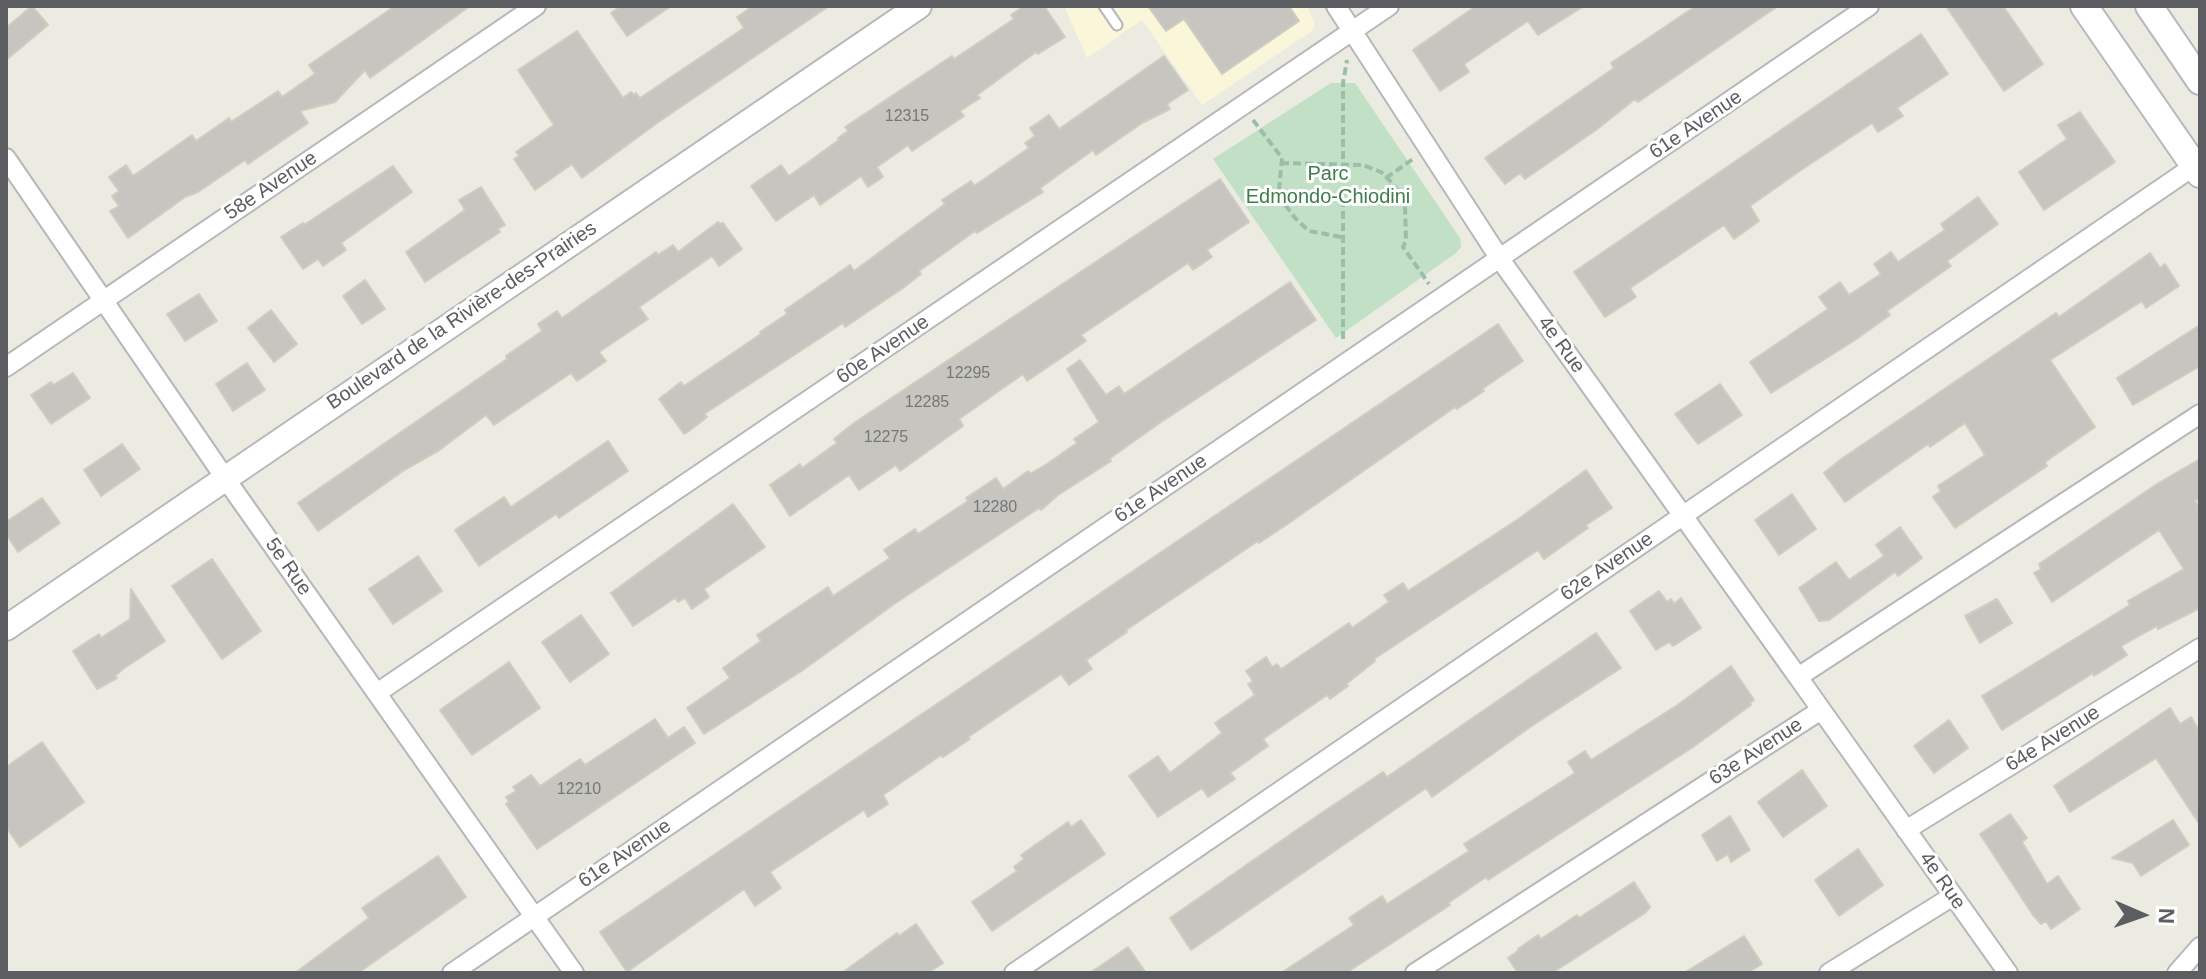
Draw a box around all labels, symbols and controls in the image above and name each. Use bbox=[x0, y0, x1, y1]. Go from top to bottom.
street label: 61e Avenue bbox=[1645, 85, 1747, 165]
house number: 12315 bbox=[885, 107, 929, 127]
street label: 58e Avenue bbox=[220, 146, 322, 226]
park label: Parc Edmondo-Chiodini bbox=[1246, 162, 1410, 209]
street label: Boulevard de la Rivière-des-Prairies bbox=[323, 217, 601, 415]
street label: 60e Avenue bbox=[832, 310, 934, 390]
street label: 4e Rue bbox=[1532, 312, 1590, 378]
house number: 12295 bbox=[946, 364, 990, 384]
house number: 12285 bbox=[905, 393, 949, 413]
house number: 12275 bbox=[864, 428, 908, 448]
street label: 61e Avenue bbox=[1110, 449, 1212, 529]
house number: 12280 bbox=[973, 498, 1017, 518]
street label: 62e Avenue bbox=[1556, 527, 1658, 607]
street label: 5e Rue bbox=[260, 534, 316, 600]
street label: 64e Avenue bbox=[2002, 701, 2104, 777]
street label: 63e Avenue bbox=[1705, 713, 1807, 791]
house number: 12210 bbox=[557, 780, 601, 800]
street label: 61e Avenue bbox=[574, 814, 676, 894]
street label: 4e Rue bbox=[1914, 848, 1970, 914]
north arrow bbox=[2102, 875, 2182, 955]
text: N bbox=[2154, 907, 2179, 924]

